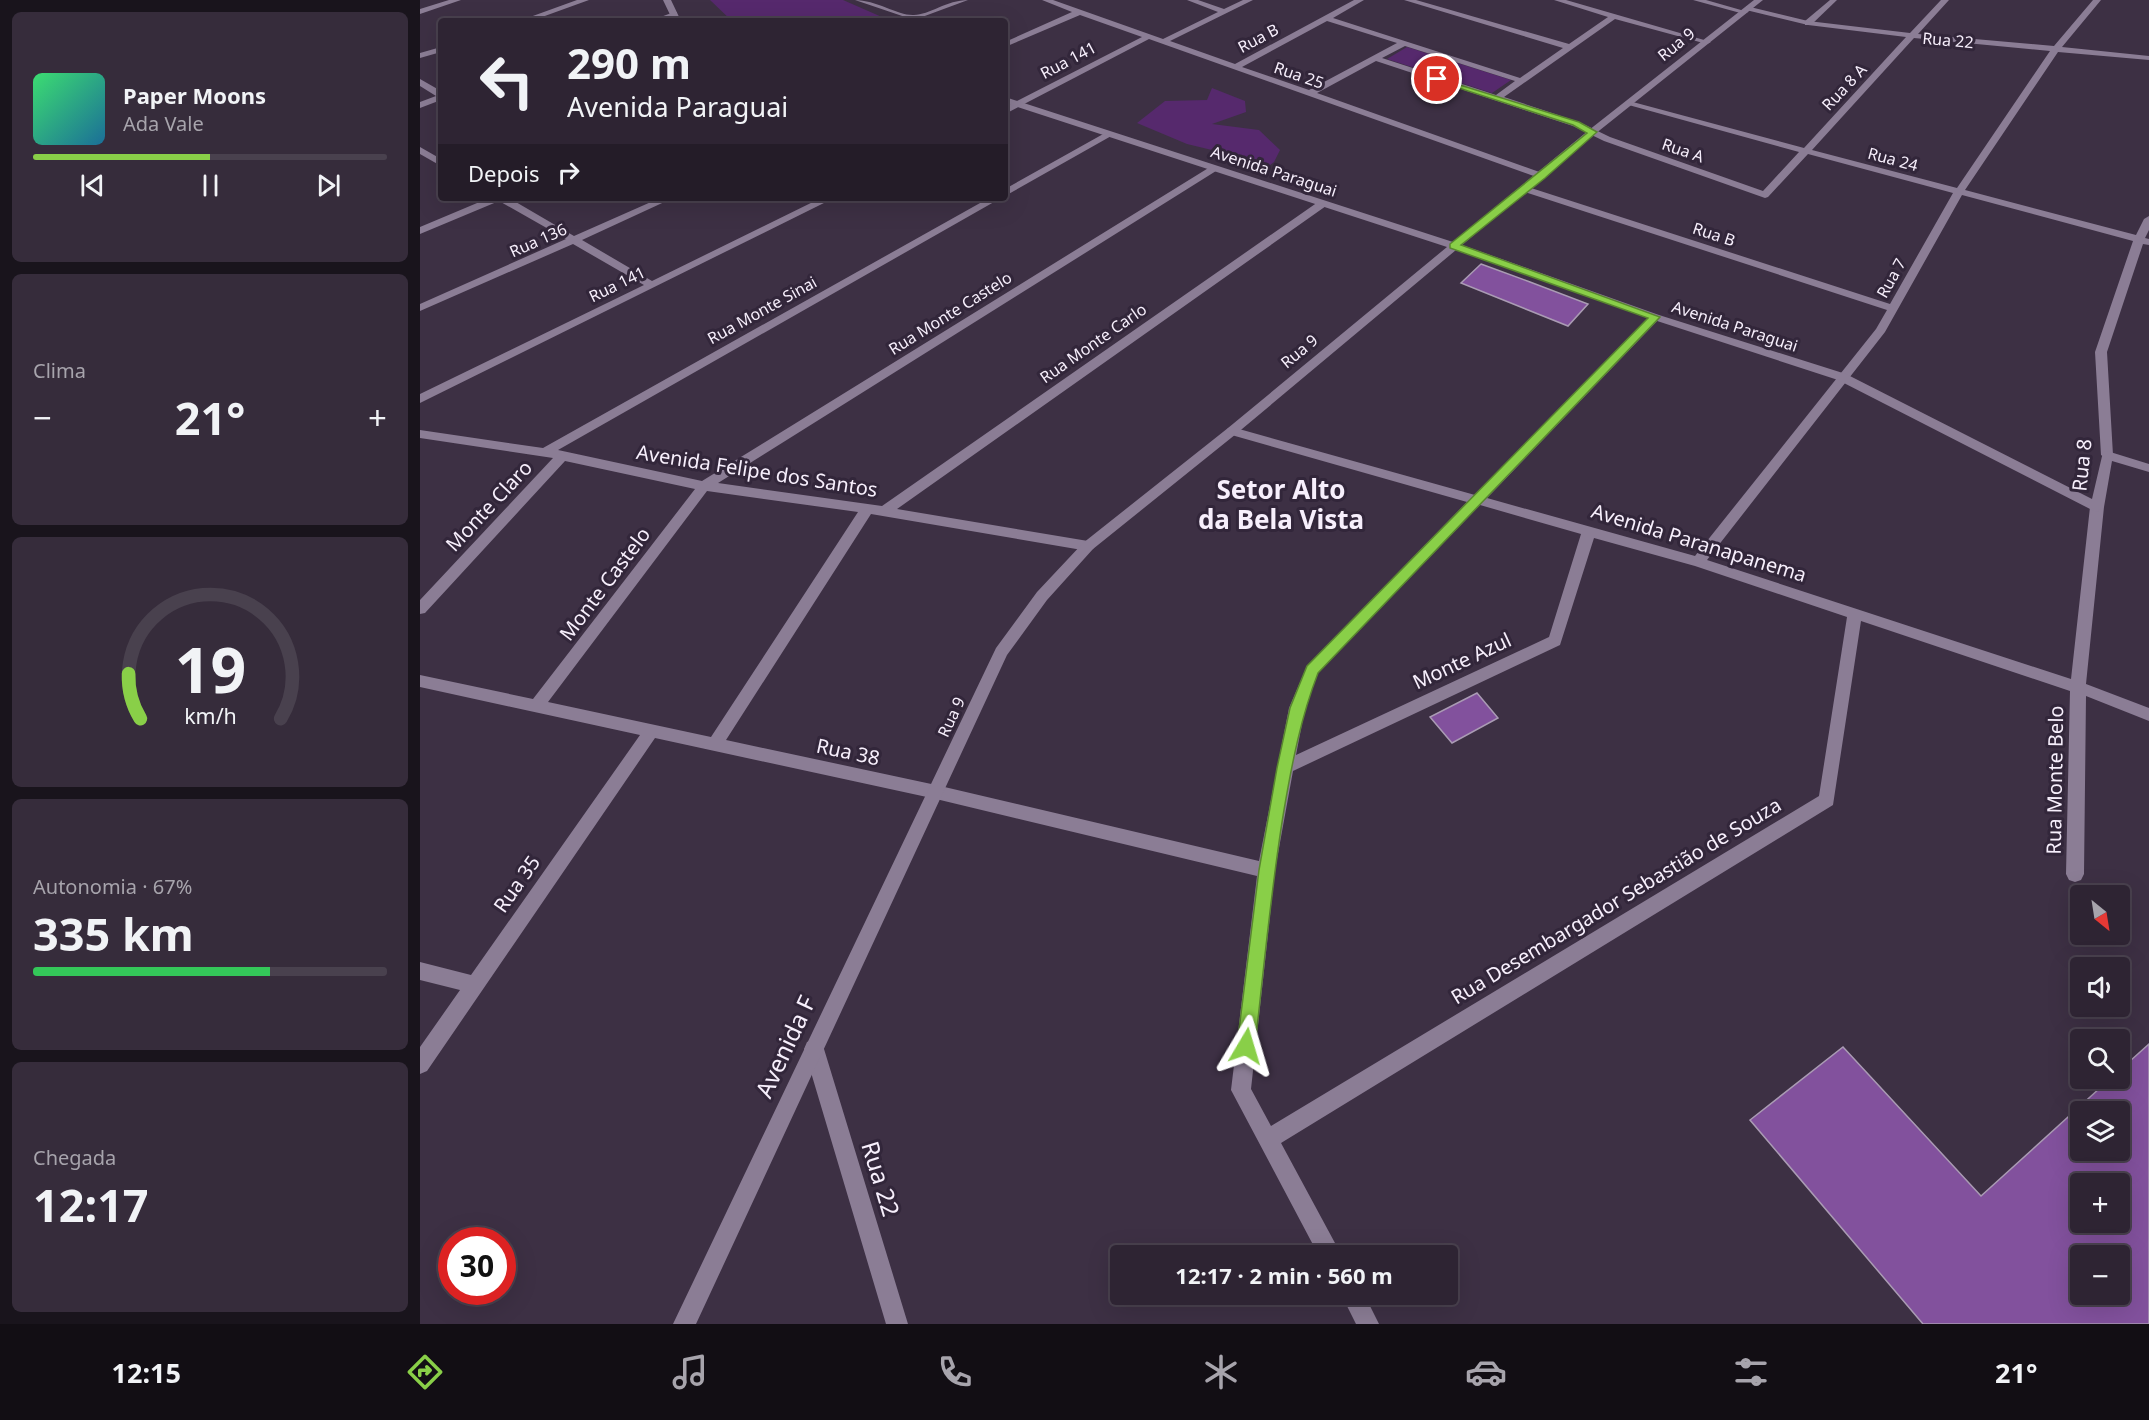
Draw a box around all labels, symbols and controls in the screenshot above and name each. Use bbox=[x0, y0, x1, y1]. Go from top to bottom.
street label: Rua B bbox=[1234, 18, 1282, 58]
street label: Rua 9 bbox=[1653, 22, 1699, 66]
street label: Rua 22 bbox=[1921, 27, 1975, 53]
text: 290 m bbox=[567, 34, 691, 91]
street label: Rua 141 bbox=[1036, 36, 1100, 84]
icon: left bbox=[468, 42, 546, 120]
pin bbox=[1411, 53, 1462, 104]
street label: Rua 25 bbox=[1271, 56, 1327, 94]
street label: Rua 8 A bbox=[1817, 58, 1872, 115]
icon: arrive bbox=[1420, 62, 1453, 95]
text: Paper Moons bbox=[123, 80, 266, 110]
text: Avenida Paraguai bbox=[567, 88, 788, 125]
text: Ada Vale bbox=[123, 110, 204, 137]
street label: Rua A bbox=[1659, 133, 1708, 168]
street label: Avenida Paraguai bbox=[1208, 140, 1340, 202]
street label: Rua 24 bbox=[1865, 142, 1921, 176]
icon: right bbox=[552, 156, 585, 189]
text: Depois bbox=[468, 158, 540, 188]
icon: previous bbox=[76, 169, 109, 202]
icon: pause bbox=[194, 169, 227, 202]
icon: next bbox=[312, 169, 345, 202]
street label: Rua B bbox=[1690, 217, 1738, 251]
street label: Rua 136 bbox=[506, 218, 570, 262]
street label: Rua 7 bbox=[1871, 254, 1911, 302]
street label: Rua 141 bbox=[585, 261, 649, 307]
street label: Rua Monte Castelo bbox=[884, 266, 1016, 360]
street label: Rua Monte Sinai bbox=[703, 271, 821, 349]
street label: Avenida Paraguai bbox=[1669, 295, 1801, 357]
street label: Rua Monte Carlo bbox=[1035, 298, 1151, 388]
street label: Rua 9 bbox=[1276, 329, 1322, 373]
text: Clima bbox=[33, 357, 86, 384]
text: 21° bbox=[175, 387, 245, 448]
text: − bbox=[33, 395, 52, 440]
text: + bbox=[368, 395, 387, 440]
street label: Rua 8 bbox=[2065, 437, 2098, 493]
street label: Avenida Felipe dos Santos bbox=[635, 438, 880, 503]
street label: Monte Claro bbox=[439, 454, 538, 557]
district label: Setor Alto da Bela Vista bbox=[1198, 471, 1364, 537]
street label: Avenida Paranapanema bbox=[1588, 497, 1810, 588]
street label: Monte Castelo bbox=[553, 521, 656, 646]
text: 19 bbox=[174, 626, 246, 711]
street label: Monte Azul bbox=[1408, 626, 1516, 695]
street label: Rua 9 bbox=[932, 693, 970, 741]
text: km/h bbox=[184, 701, 236, 730]
street label: Rua Monte Belo bbox=[2040, 705, 2069, 855]
street label: Rua 38 bbox=[814, 732, 882, 771]
street label: Rua Desembargador Sebastião de Souza bbox=[1446, 791, 1786, 1010]
street label: Rua 35 bbox=[487, 850, 546, 918]
text: Autonomia · 67% bbox=[33, 873, 192, 900]
north arrow bbox=[2070, 885, 2130, 945]
map controls bbox=[2070, 885, 2130, 1305]
text: 335 km bbox=[33, 903, 194, 964]
button: sound bbox=[2070, 957, 2130, 1017]
street label: Avenida F bbox=[747, 990, 823, 1103]
position arrow bbox=[1214, 1014, 1278, 1078]
button: search bbox=[2070, 1029, 2130, 1089]
button: layers bbox=[2070, 1101, 2130, 1161]
street label: Rua 22 bbox=[854, 1137, 908, 1220]
text: Chegada bbox=[33, 1144, 116, 1171]
button: + bbox=[2070, 1173, 2130, 1233]
text: 12:17 bbox=[33, 1174, 149, 1235]
speed limit sign: 30 bbox=[438, 1227, 516, 1305]
button: − bbox=[2070, 1245, 2130, 1305]
text: 12:17 · 2 min · 560 m bbox=[1175, 1260, 1393, 1290]
icon: directions bbox=[404, 1351, 446, 1393]
icon: music bbox=[669, 1351, 711, 1393]
icon: phone bbox=[934, 1351, 976, 1393]
icon: climate bbox=[1200, 1351, 1242, 1393]
icon: car bbox=[1465, 1351, 1507, 1393]
icon: filters bbox=[1730, 1351, 1772, 1393]
text: 12:15 bbox=[112, 1354, 181, 1391]
text: 21° bbox=[1995, 1354, 2037, 1391]

